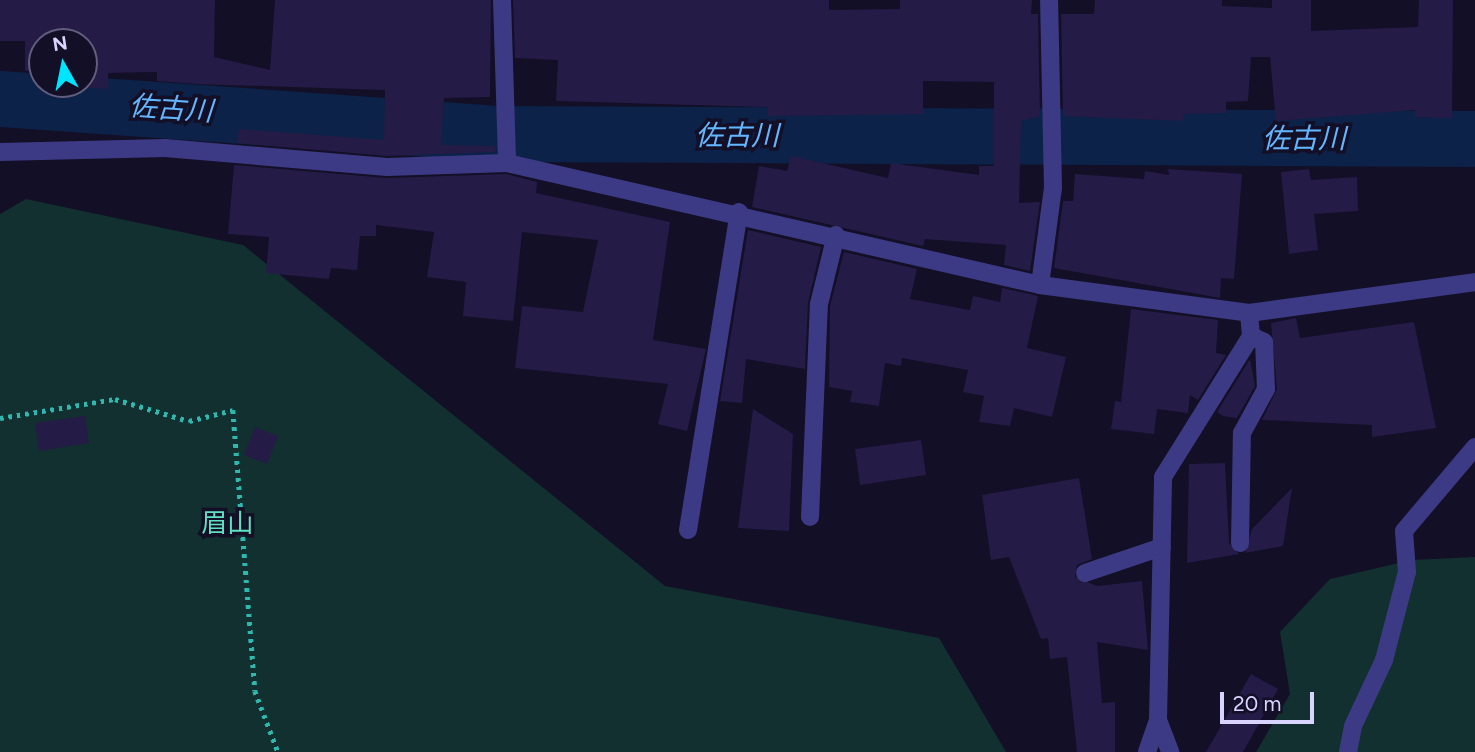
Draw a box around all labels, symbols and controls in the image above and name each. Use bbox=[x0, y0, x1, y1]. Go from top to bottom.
north arrow bbox=[28, 28, 98, 98]
text: N bbox=[51, 31, 69, 56]
water label: 佐古川 bbox=[128, 88, 214, 128]
water label: 佐古川 bbox=[695, 118, 779, 152]
water label: 佐古川 bbox=[1262, 121, 1346, 155]
park label: 眉山 bbox=[201, 508, 253, 540]
scale bar bbox=[1223, 678, 1318, 722]
text: 20 m bbox=[1233, 691, 1281, 716]

